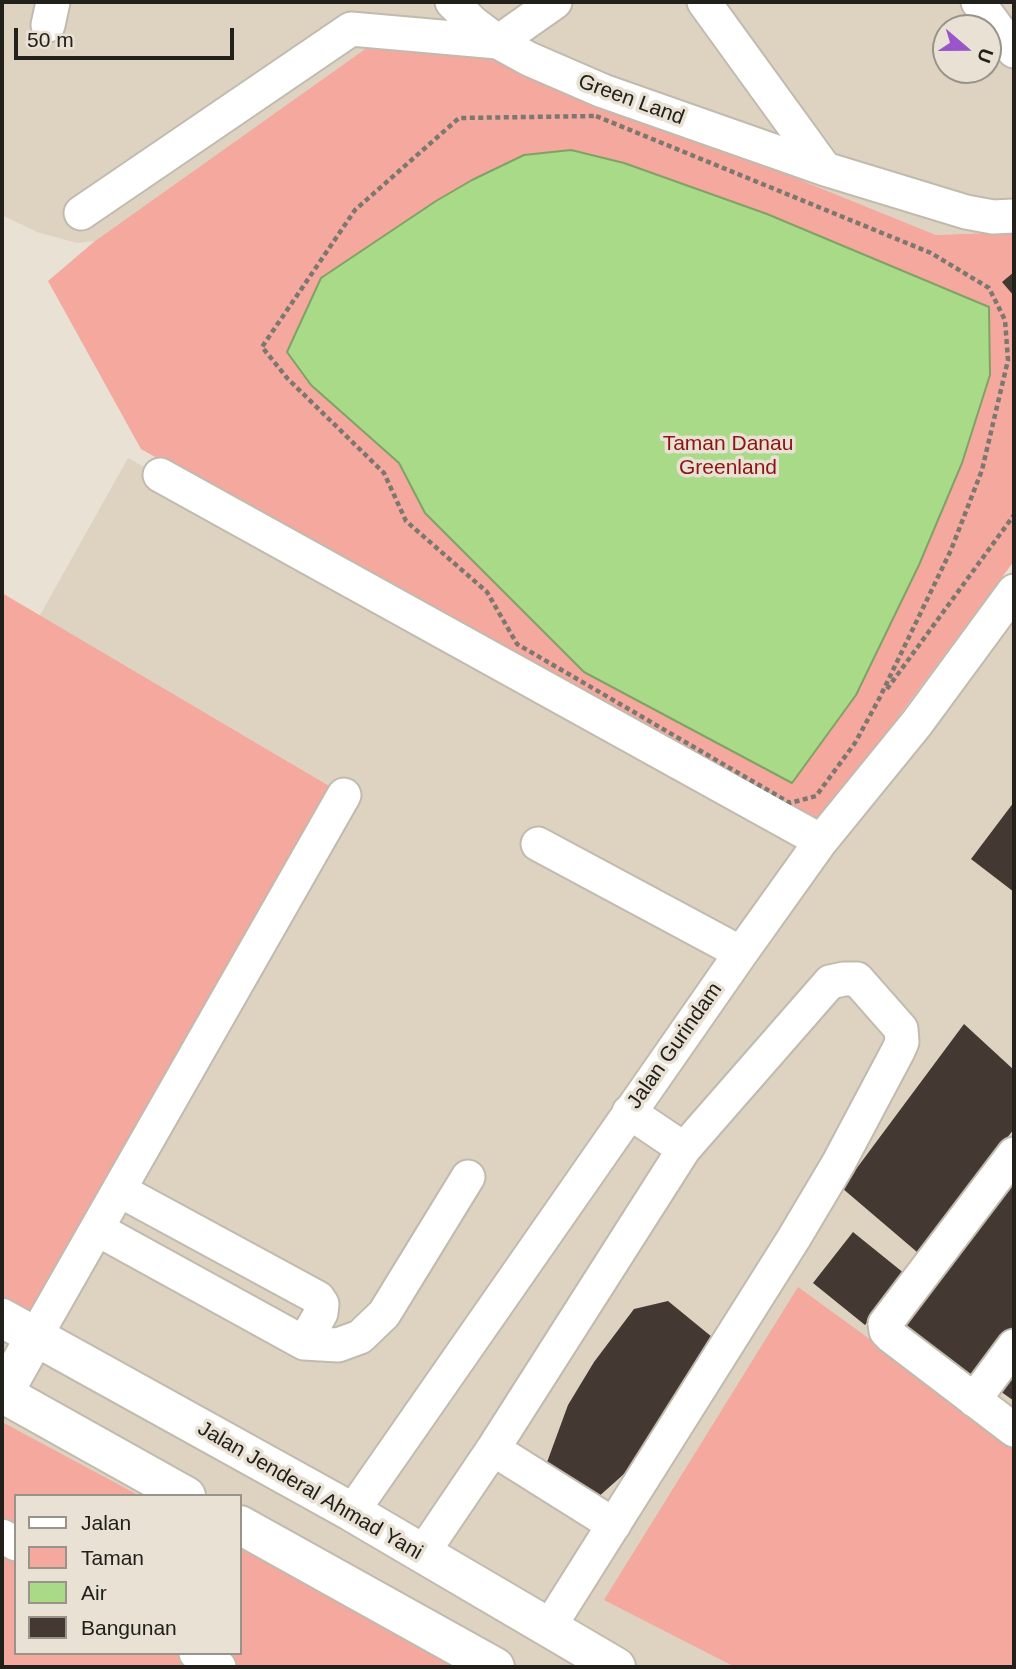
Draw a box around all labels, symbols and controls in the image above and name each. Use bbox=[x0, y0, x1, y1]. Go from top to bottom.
scale bar bbox=[18, 14, 238, 58]
north arrow bbox=[932, 14, 1002, 84]
text: 50 m bbox=[27, 28, 74, 51]
text: U bbox=[973, 46, 998, 66]
street label: Green Land bbox=[575, 69, 687, 131]
park label: Taman Danau Greenland bbox=[663, 431, 793, 481]
street label: Jalan Gurindam bbox=[622, 978, 728, 1114]
street label: Jalan Jenderal Ahmad Yani bbox=[193, 1416, 427, 1566]
legend bbox=[14, 1494, 242, 1655]
text: Jalan bbox=[81, 1511, 131, 1534]
text: Taman bbox=[81, 1546, 144, 1569]
text: Air bbox=[81, 1581, 107, 1604]
text: Bangunan bbox=[81, 1616, 177, 1639]

